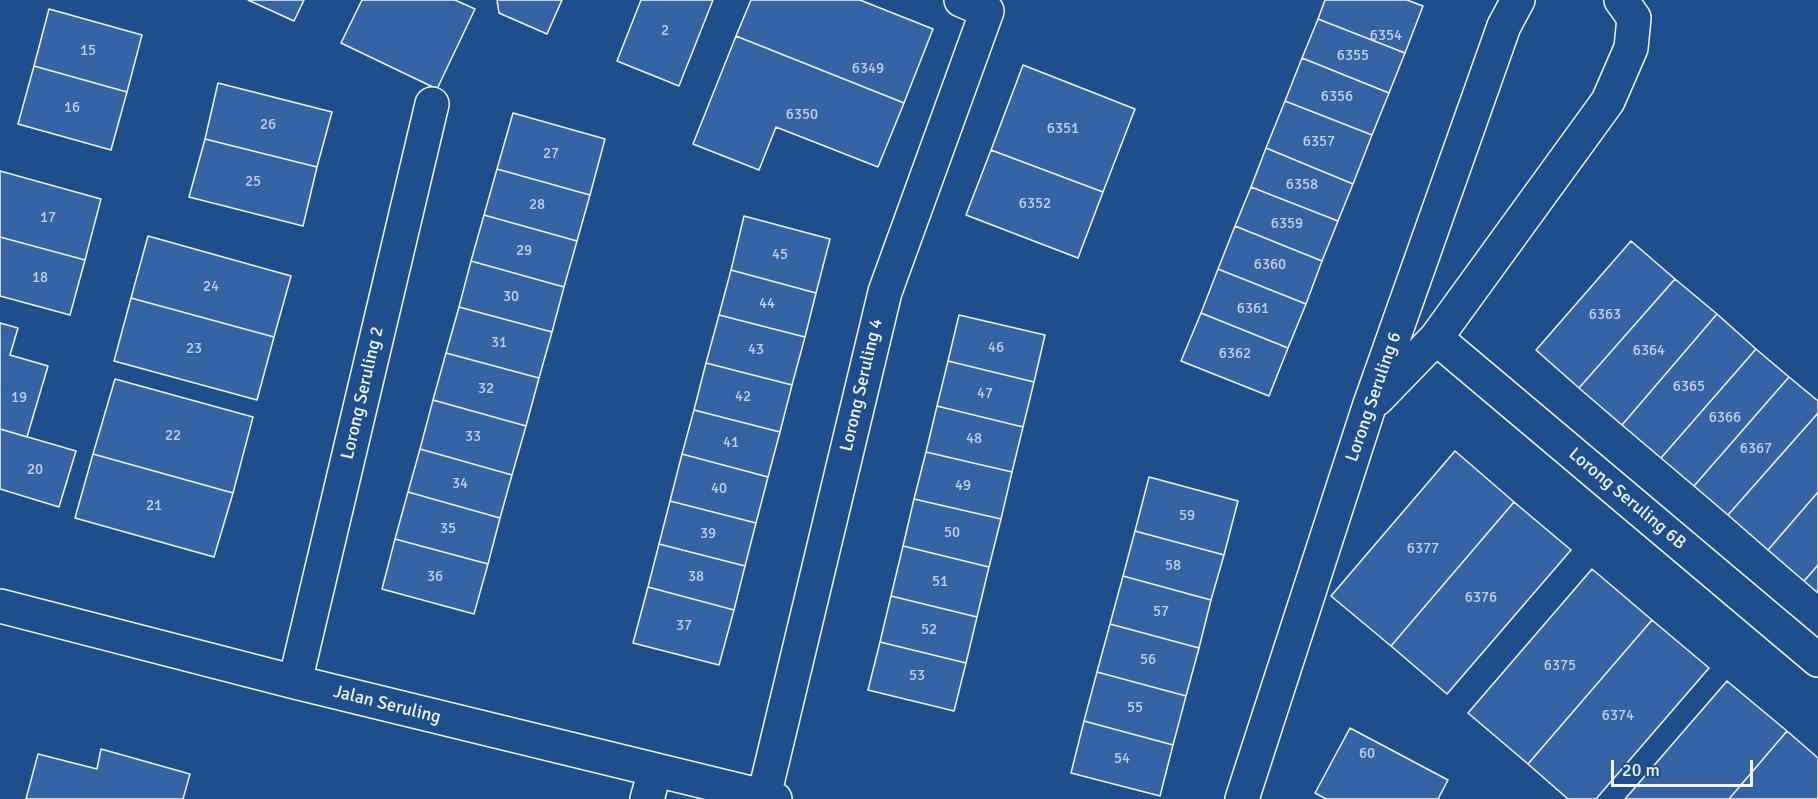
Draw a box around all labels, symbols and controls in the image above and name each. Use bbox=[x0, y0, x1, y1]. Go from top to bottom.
house number: 2 bbox=[661, 22, 669, 40]
house number: 6354 bbox=[1370, 27, 1402, 45]
house number: 15 bbox=[80, 42, 96, 60]
house number: 6355 bbox=[1337, 47, 1369, 65]
house number: 6349 bbox=[852, 60, 884, 78]
house number: 6356 bbox=[1321, 88, 1353, 106]
house number: 16 bbox=[64, 99, 80, 117]
house number: 6350 bbox=[786, 106, 818, 124]
house number: 26 bbox=[260, 116, 276, 134]
house number: 6351 bbox=[1047, 120, 1079, 138]
house number: 6357 bbox=[1303, 133, 1335, 151]
house number: 27 bbox=[543, 145, 559, 163]
house number: 25 bbox=[245, 173, 261, 191]
house number: 6358 bbox=[1286, 176, 1318, 194]
house number: 6352 bbox=[1019, 195, 1051, 213]
house number: 28 bbox=[529, 196, 545, 214]
house number: 17 bbox=[40, 209, 56, 227]
house number: 6359 bbox=[1271, 215, 1303, 233]
house number: 29 bbox=[516, 242, 532, 260]
house number: 45 bbox=[772, 246, 788, 264]
house number: 6360 bbox=[1254, 256, 1286, 274]
house number: 18 bbox=[32, 269, 48, 287]
house number: 24 bbox=[203, 278, 219, 296]
house number: 30 bbox=[503, 288, 519, 306]
house number: 44 bbox=[759, 295, 775, 313]
house number: 6361 bbox=[1237, 300, 1269, 318]
house number: 6363 bbox=[1589, 306, 1621, 324]
street label: Lorong Seruling 4 bbox=[836, 316, 888, 454]
street label: Lorong Seruling 2 bbox=[337, 324, 389, 462]
street label: Lorong Seruling 6 bbox=[1342, 329, 1406, 465]
house number: 31 bbox=[491, 334, 507, 352]
house number: 46 bbox=[988, 339, 1004, 357]
house number: 23 bbox=[186, 340, 202, 358]
house number: 43 bbox=[748, 341, 764, 359]
house number: 6364 bbox=[1633, 342, 1665, 360]
house number: 6362 bbox=[1219, 345, 1251, 363]
house number: 6365 bbox=[1673, 378, 1705, 396]
house number: 32 bbox=[478, 380, 494, 398]
house number: 47 bbox=[977, 385, 993, 403]
house number: 42 bbox=[735, 388, 751, 406]
house number: 19 bbox=[11, 389, 27, 407]
house number: 6366 bbox=[1709, 409, 1741, 427]
house number: 22 bbox=[165, 427, 181, 445]
house number: 33 bbox=[465, 428, 481, 446]
house number: 48 bbox=[966, 430, 982, 448]
house number: 41 bbox=[723, 434, 739, 452]
house number: 6367 bbox=[1740, 440, 1772, 458]
street label: Lorong Seruling 6B bbox=[1564, 444, 1690, 554]
house number: 20 bbox=[27, 461, 43, 479]
house number: 34 bbox=[452, 475, 468, 493]
house number: 49 bbox=[955, 477, 971, 495]
house number: 40 bbox=[711, 480, 727, 498]
house number: 21 bbox=[146, 497, 162, 515]
house number: 59 bbox=[1179, 507, 1195, 525]
house number: 35 bbox=[440, 520, 456, 538]
house number: 50 bbox=[944, 524, 960, 542]
house number: 39 bbox=[700, 525, 716, 543]
house number: 6377 bbox=[1407, 540, 1439, 558]
house number: 58 bbox=[1165, 557, 1181, 575]
house number: 36 bbox=[427, 568, 443, 586]
house number: 38 bbox=[688, 568, 704, 586]
house number: 51 bbox=[932, 573, 948, 591]
house number: 6376 bbox=[1465, 589, 1497, 607]
house number: 57 bbox=[1153, 603, 1169, 621]
house number: 37 bbox=[676, 617, 692, 635]
house number: 52 bbox=[921, 621, 937, 639]
house number: 56 bbox=[1140, 651, 1156, 669]
house number: 6375 bbox=[1544, 657, 1576, 675]
house number: 53 bbox=[909, 667, 925, 685]
street label: Jalan Seruling bbox=[331, 681, 443, 729]
house number: 55 bbox=[1127, 699, 1143, 717]
house number: 6374 bbox=[1602, 707, 1634, 725]
house number: 60 bbox=[1359, 745, 1375, 763]
scale bar bbox=[1614, 748, 1756, 786]
house number: 54 bbox=[1114, 750, 1130, 768]
text: 20 m bbox=[1622, 759, 1660, 781]

